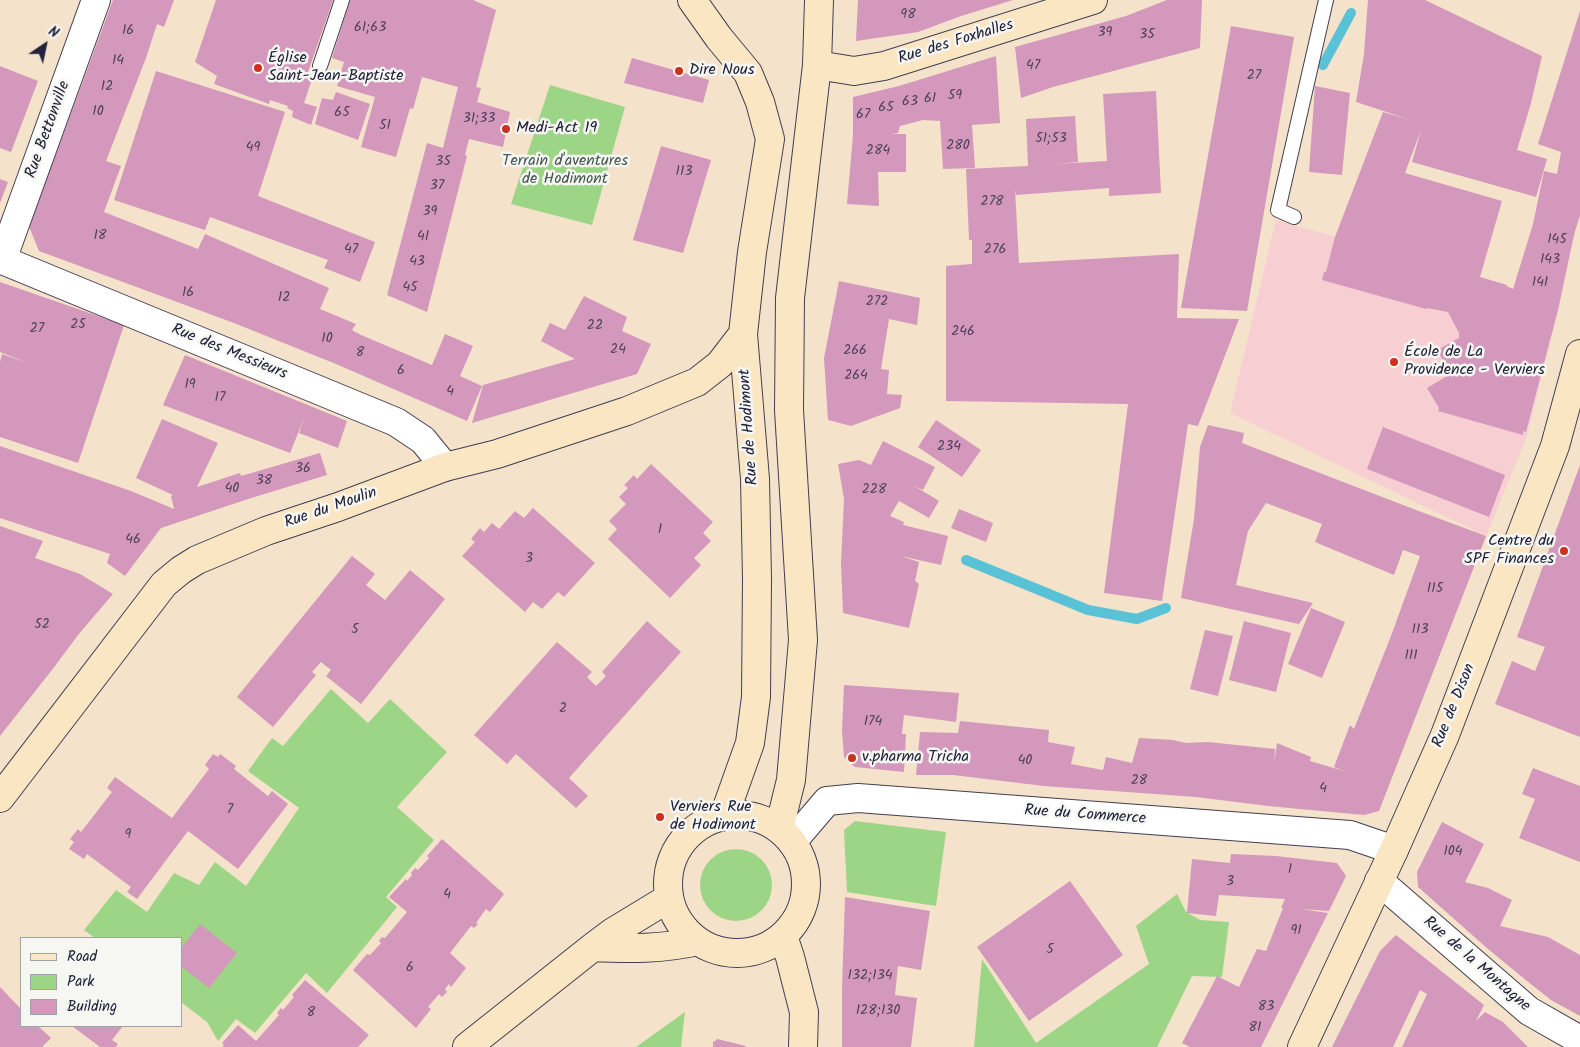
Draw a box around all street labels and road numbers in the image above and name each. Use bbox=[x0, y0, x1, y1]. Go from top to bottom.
street label: Rue des Foxhalles bbox=[896, 16, 1016, 70]
street label: Rue Bettonville bbox=[23, 79, 75, 181]
street label: Rue des Messieurs bbox=[168, 321, 290, 385]
street label: Rue de Hodimont bbox=[736, 368, 764, 486]
street label: Rue du Moulin bbox=[282, 484, 380, 534]
street label: Rue de Dison bbox=[1429, 661, 1481, 751]
street label: Rue du Commerce bbox=[1024, 802, 1146, 830]
street label: Rue de la Montagne bbox=[1419, 913, 1533, 1017]

